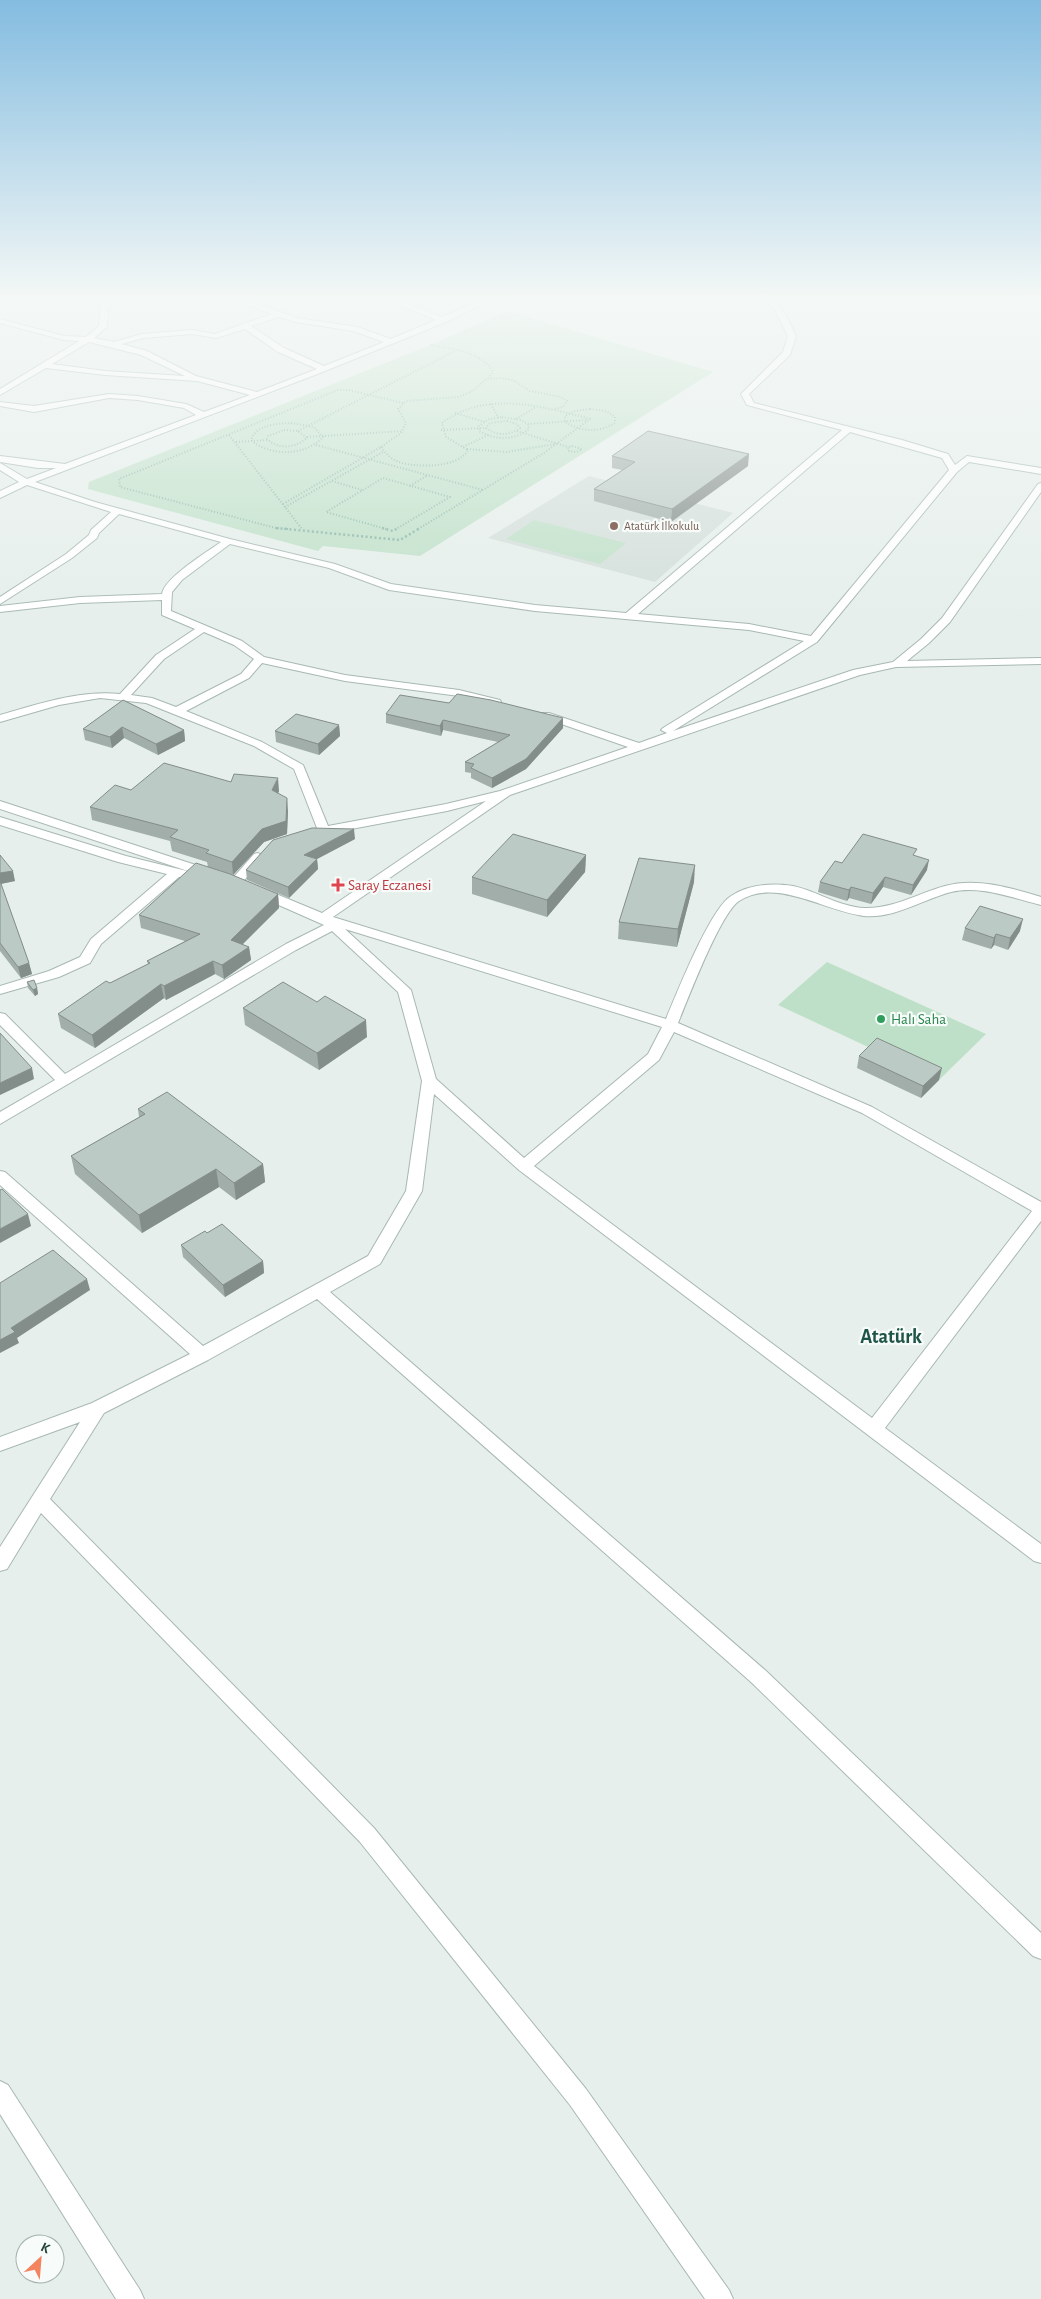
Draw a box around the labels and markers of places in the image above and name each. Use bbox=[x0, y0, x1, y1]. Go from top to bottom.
place label: Atatürk İlkokulu bbox=[624, 519, 699, 532]
marker: Atatürk İlkokulu bbox=[608, 520, 620, 532]
place label: Saray Eczanesi bbox=[348, 878, 431, 893]
marker: Saray Eczanesi bbox=[332, 879, 344, 891]
place label: Halı Saha bbox=[891, 1012, 946, 1027]
marker: Halı Saha bbox=[875, 1013, 887, 1025]

